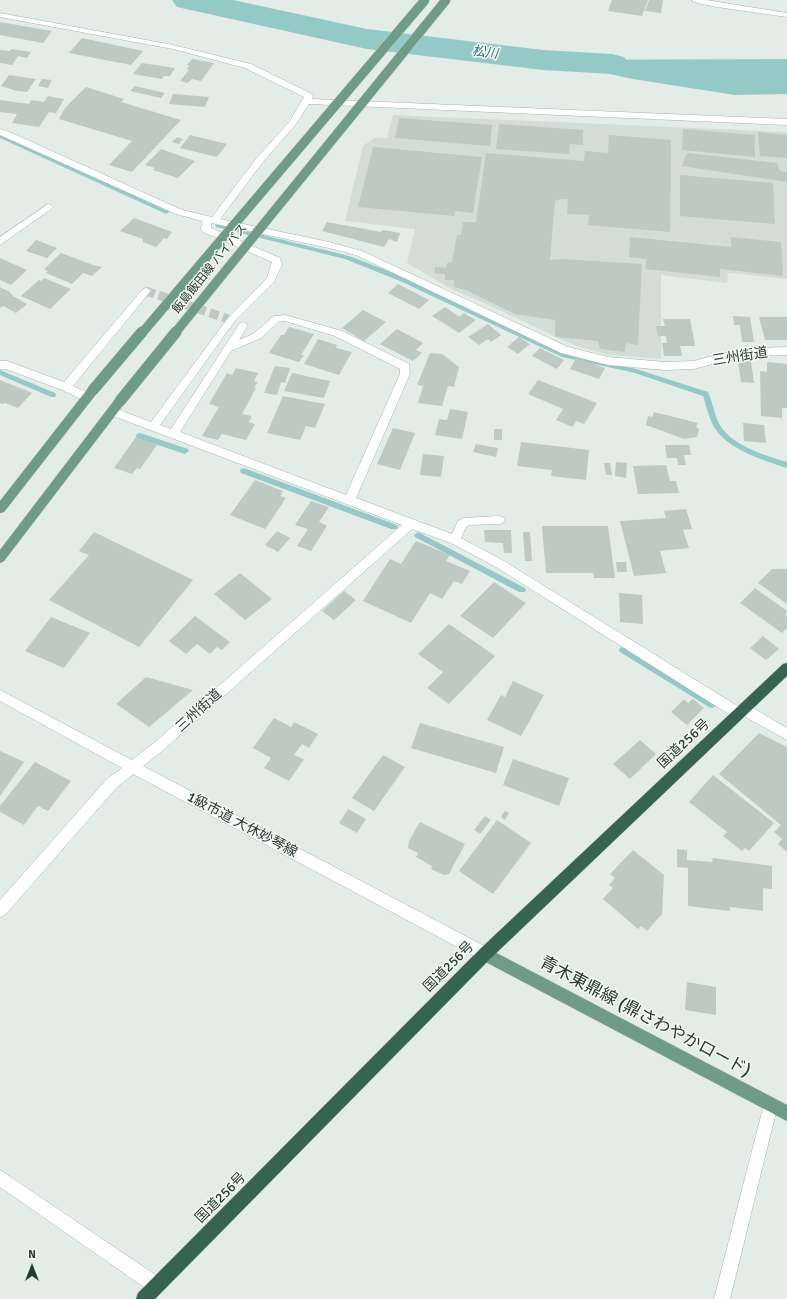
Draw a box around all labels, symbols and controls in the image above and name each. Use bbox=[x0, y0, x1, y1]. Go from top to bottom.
water label: 松川 bbox=[471, 44, 499, 62]
street label: 飯島飯田線 バイパス bbox=[170, 221, 250, 317]
street label: 三州街道 bbox=[711, 344, 769, 370]
street label: 三州街道 bbox=[173, 686, 225, 736]
street label: 国道256号 bbox=[655, 716, 713, 772]
street label: 1級市道 大休妙琴線 bbox=[184, 789, 300, 861]
street label: 国道256号 bbox=[420, 938, 478, 996]
street label: 青木東鼎線 (鼎さわやかロード) bbox=[536, 953, 754, 1081]
street label: 国道256号 bbox=[192, 1169, 250, 1227]
north arrow bbox=[12, 1247, 52, 1287]
text: N bbox=[28, 1248, 36, 1261]

